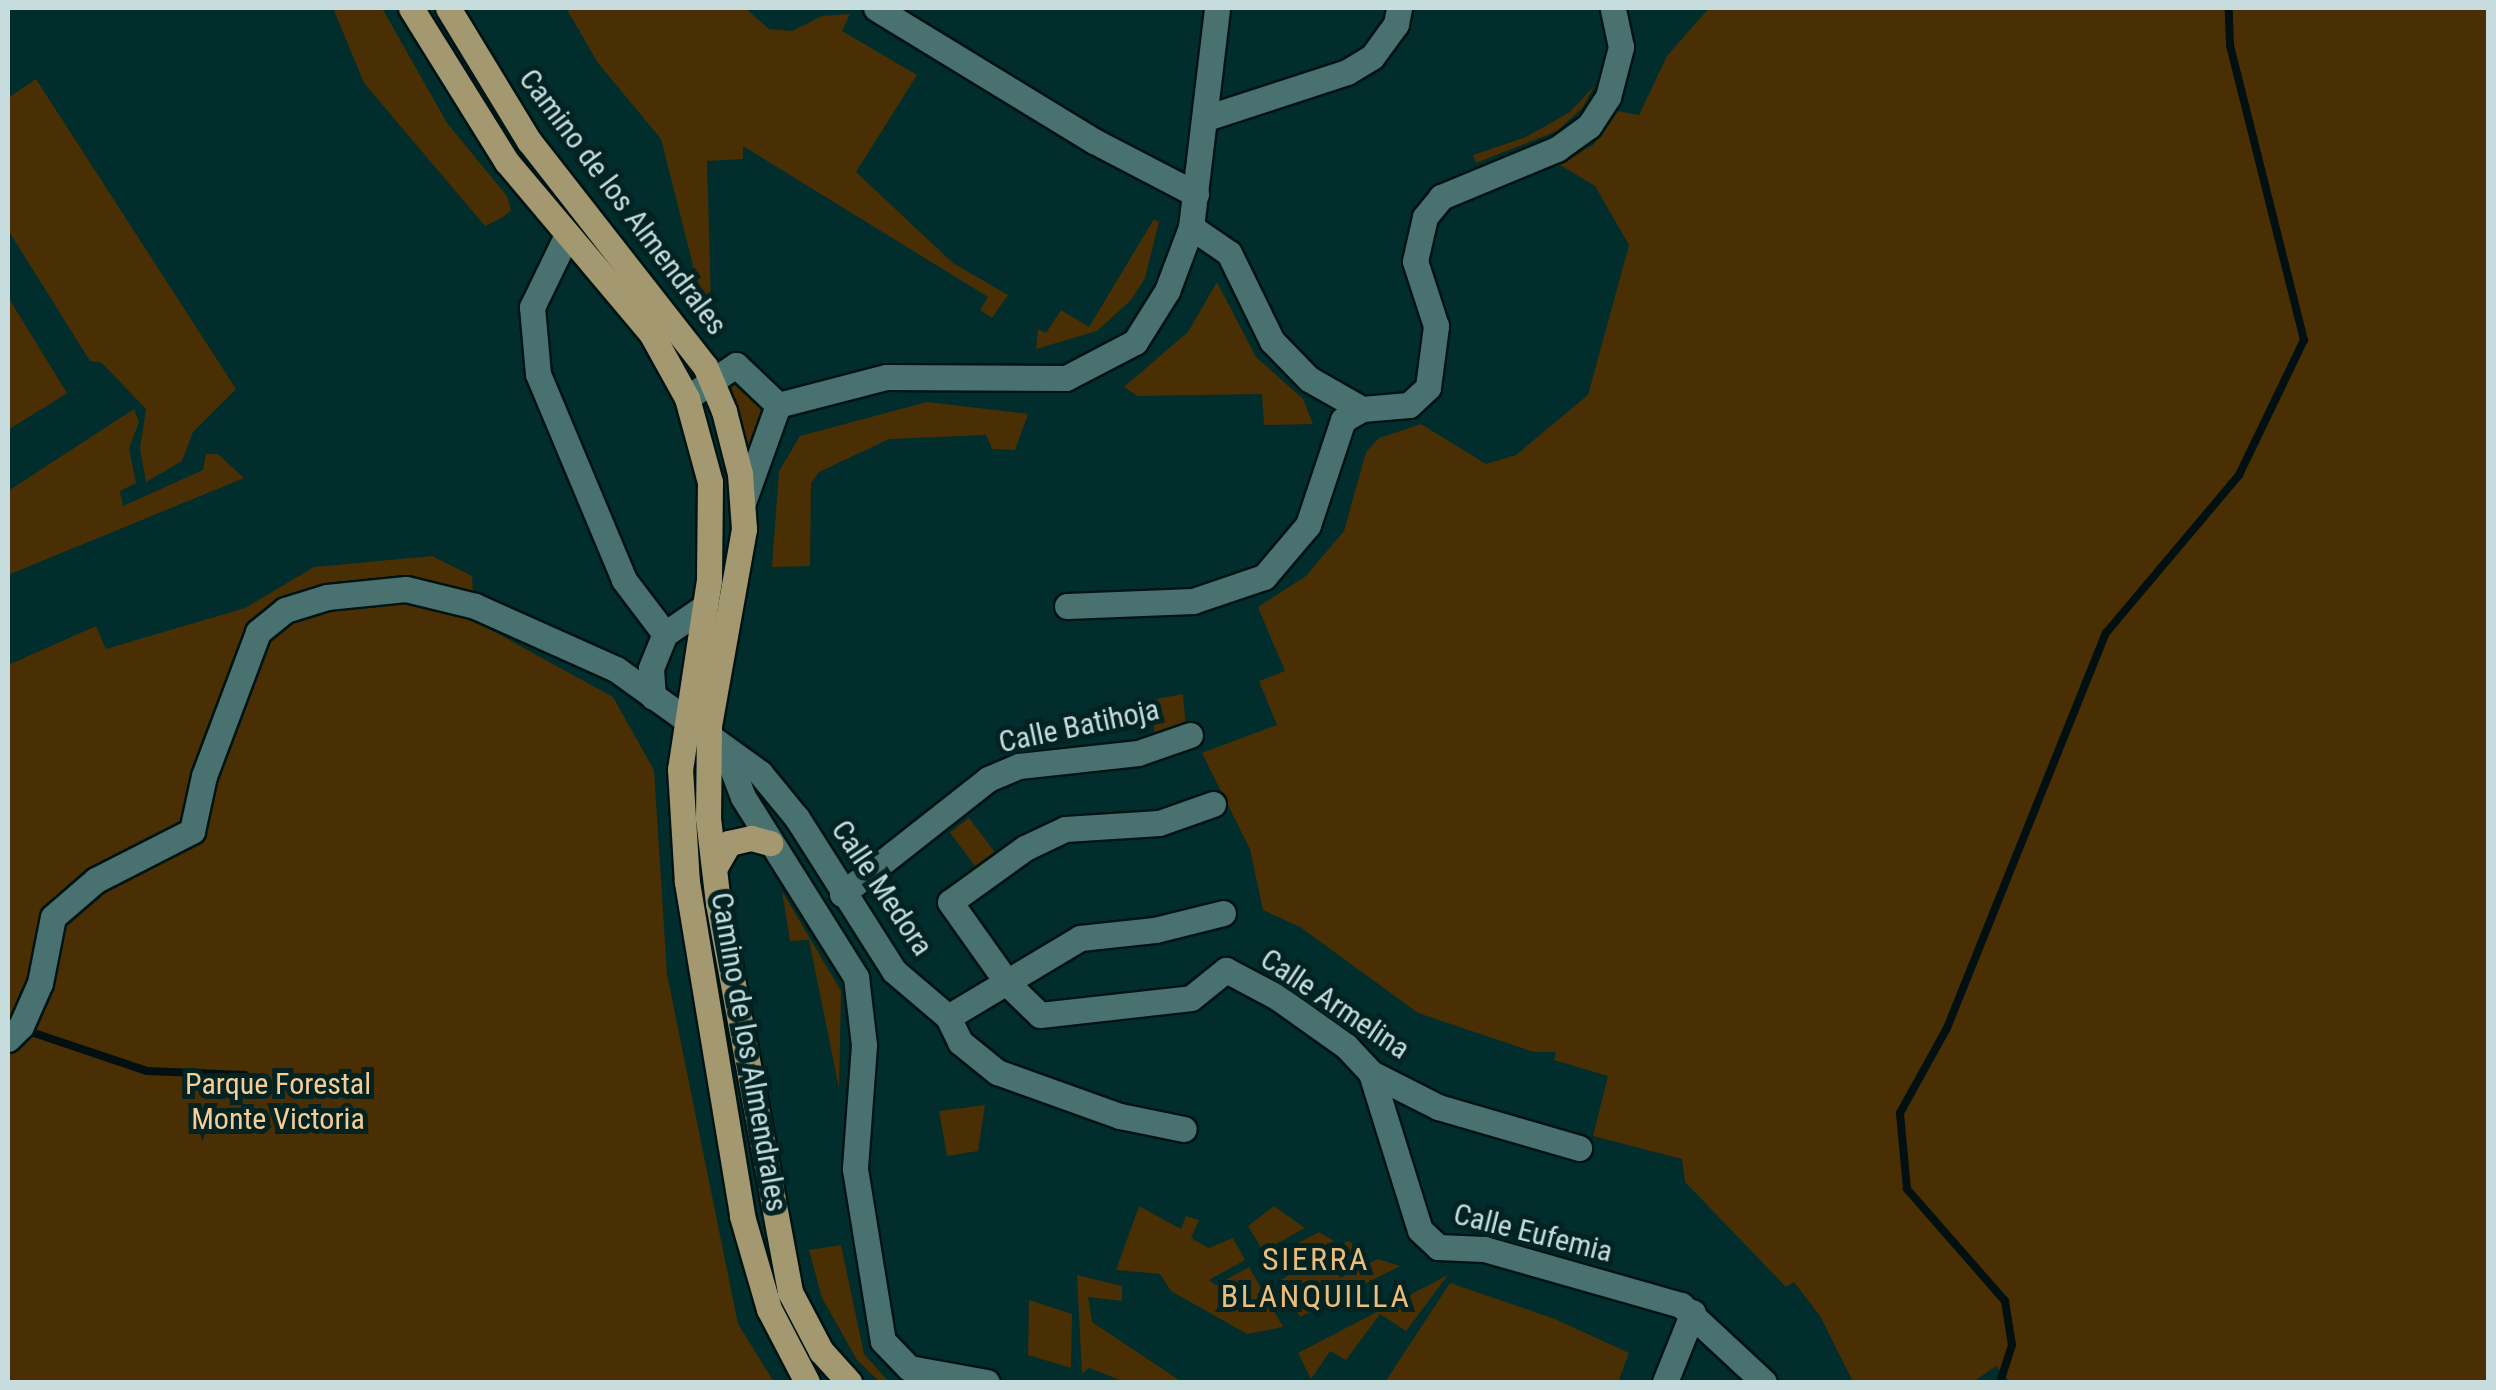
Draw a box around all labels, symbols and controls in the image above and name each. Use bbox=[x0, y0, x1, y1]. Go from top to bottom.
street label: Camino de los Almendrales bbox=[511, 62, 735, 342]
street label: Calle Batihoja bbox=[995, 691, 1163, 761]
street label: Calle Medora bbox=[824, 813, 940, 963]
street label: Camino de los Almendrales bbox=[703, 890, 795, 1214]
street label: Calle Armelina bbox=[1254, 941, 1416, 1067]
park label: Parque Forestal Monte Victoria bbox=[185, 1066, 371, 1136]
street label: Calle Eufemia bbox=[1450, 1196, 1616, 1270]
district label: SIERRA BLANQUILLA bbox=[1221, 1241, 1411, 1316]

